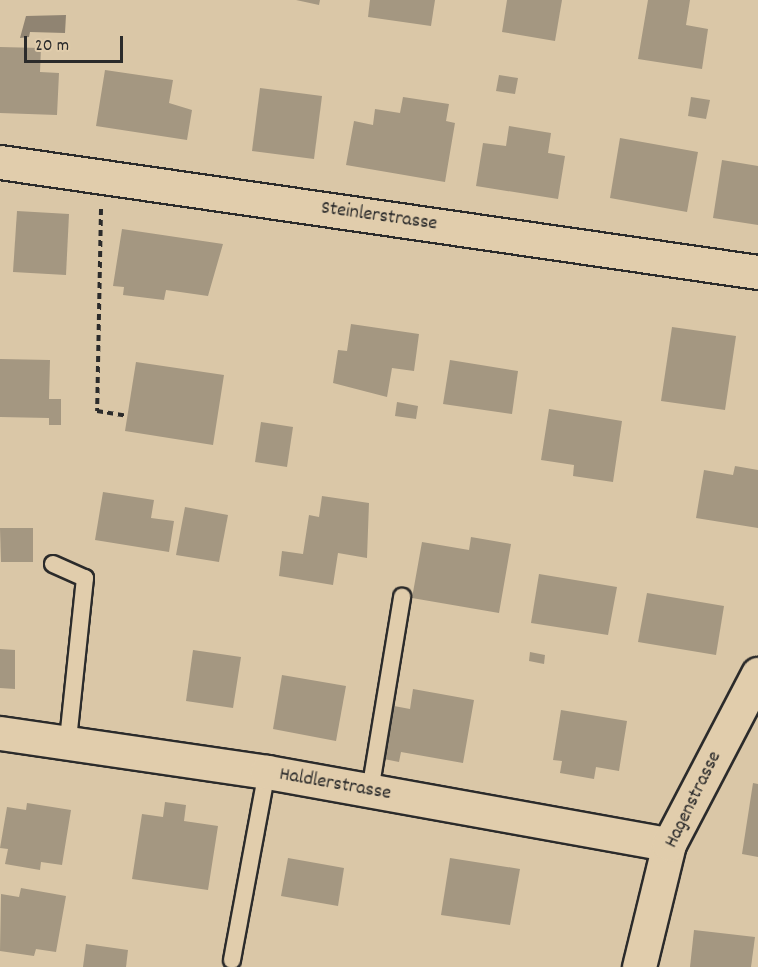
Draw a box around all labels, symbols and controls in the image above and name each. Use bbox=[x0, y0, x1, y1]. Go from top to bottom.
scale bar bbox=[27, 24, 126, 62]
text: 20 m bbox=[35, 34, 69, 59]
street label: Steinlerstrasse bbox=[319, 197, 439, 237]
street label: Hagenstrasse bbox=[660, 748, 728, 852]
street label: Haldlerstrasse bbox=[277, 763, 393, 807]

